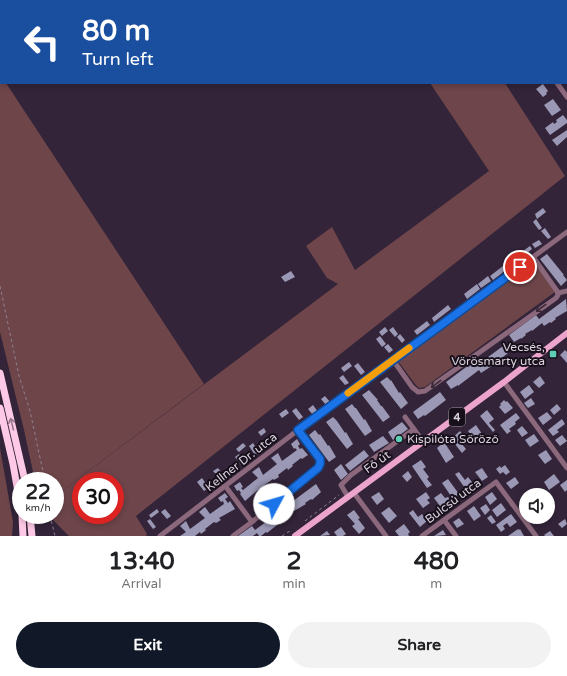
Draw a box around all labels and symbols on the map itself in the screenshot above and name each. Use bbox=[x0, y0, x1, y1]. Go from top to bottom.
pin bbox=[503, 250, 537, 284]
one-way arrow bbox=[536, 304, 547, 312]
place label: Vecsés, Vörösmarty utca bbox=[451, 340, 545, 368]
marker: Vecsés, Vörösmarty utca bbox=[548, 349, 558, 359]
one-way arrow bbox=[430, 380, 441, 388]
road number: 4 bbox=[449, 408, 465, 426]
one-way arrow bbox=[8, 418, 16, 431]
street label: Kellner Dr. utca bbox=[202, 430, 280, 494]
place label: Kispilóta Söröző bbox=[407, 432, 499, 446]
marker: Kispilóta Söröző bbox=[394, 434, 404, 444]
street label: Fő út bbox=[361, 448, 393, 476]
speed limit sign: 30 bbox=[72, 472, 124, 524]
street label: Bulcsú utca bbox=[422, 476, 484, 526]
position arrow bbox=[253, 483, 295, 525]

